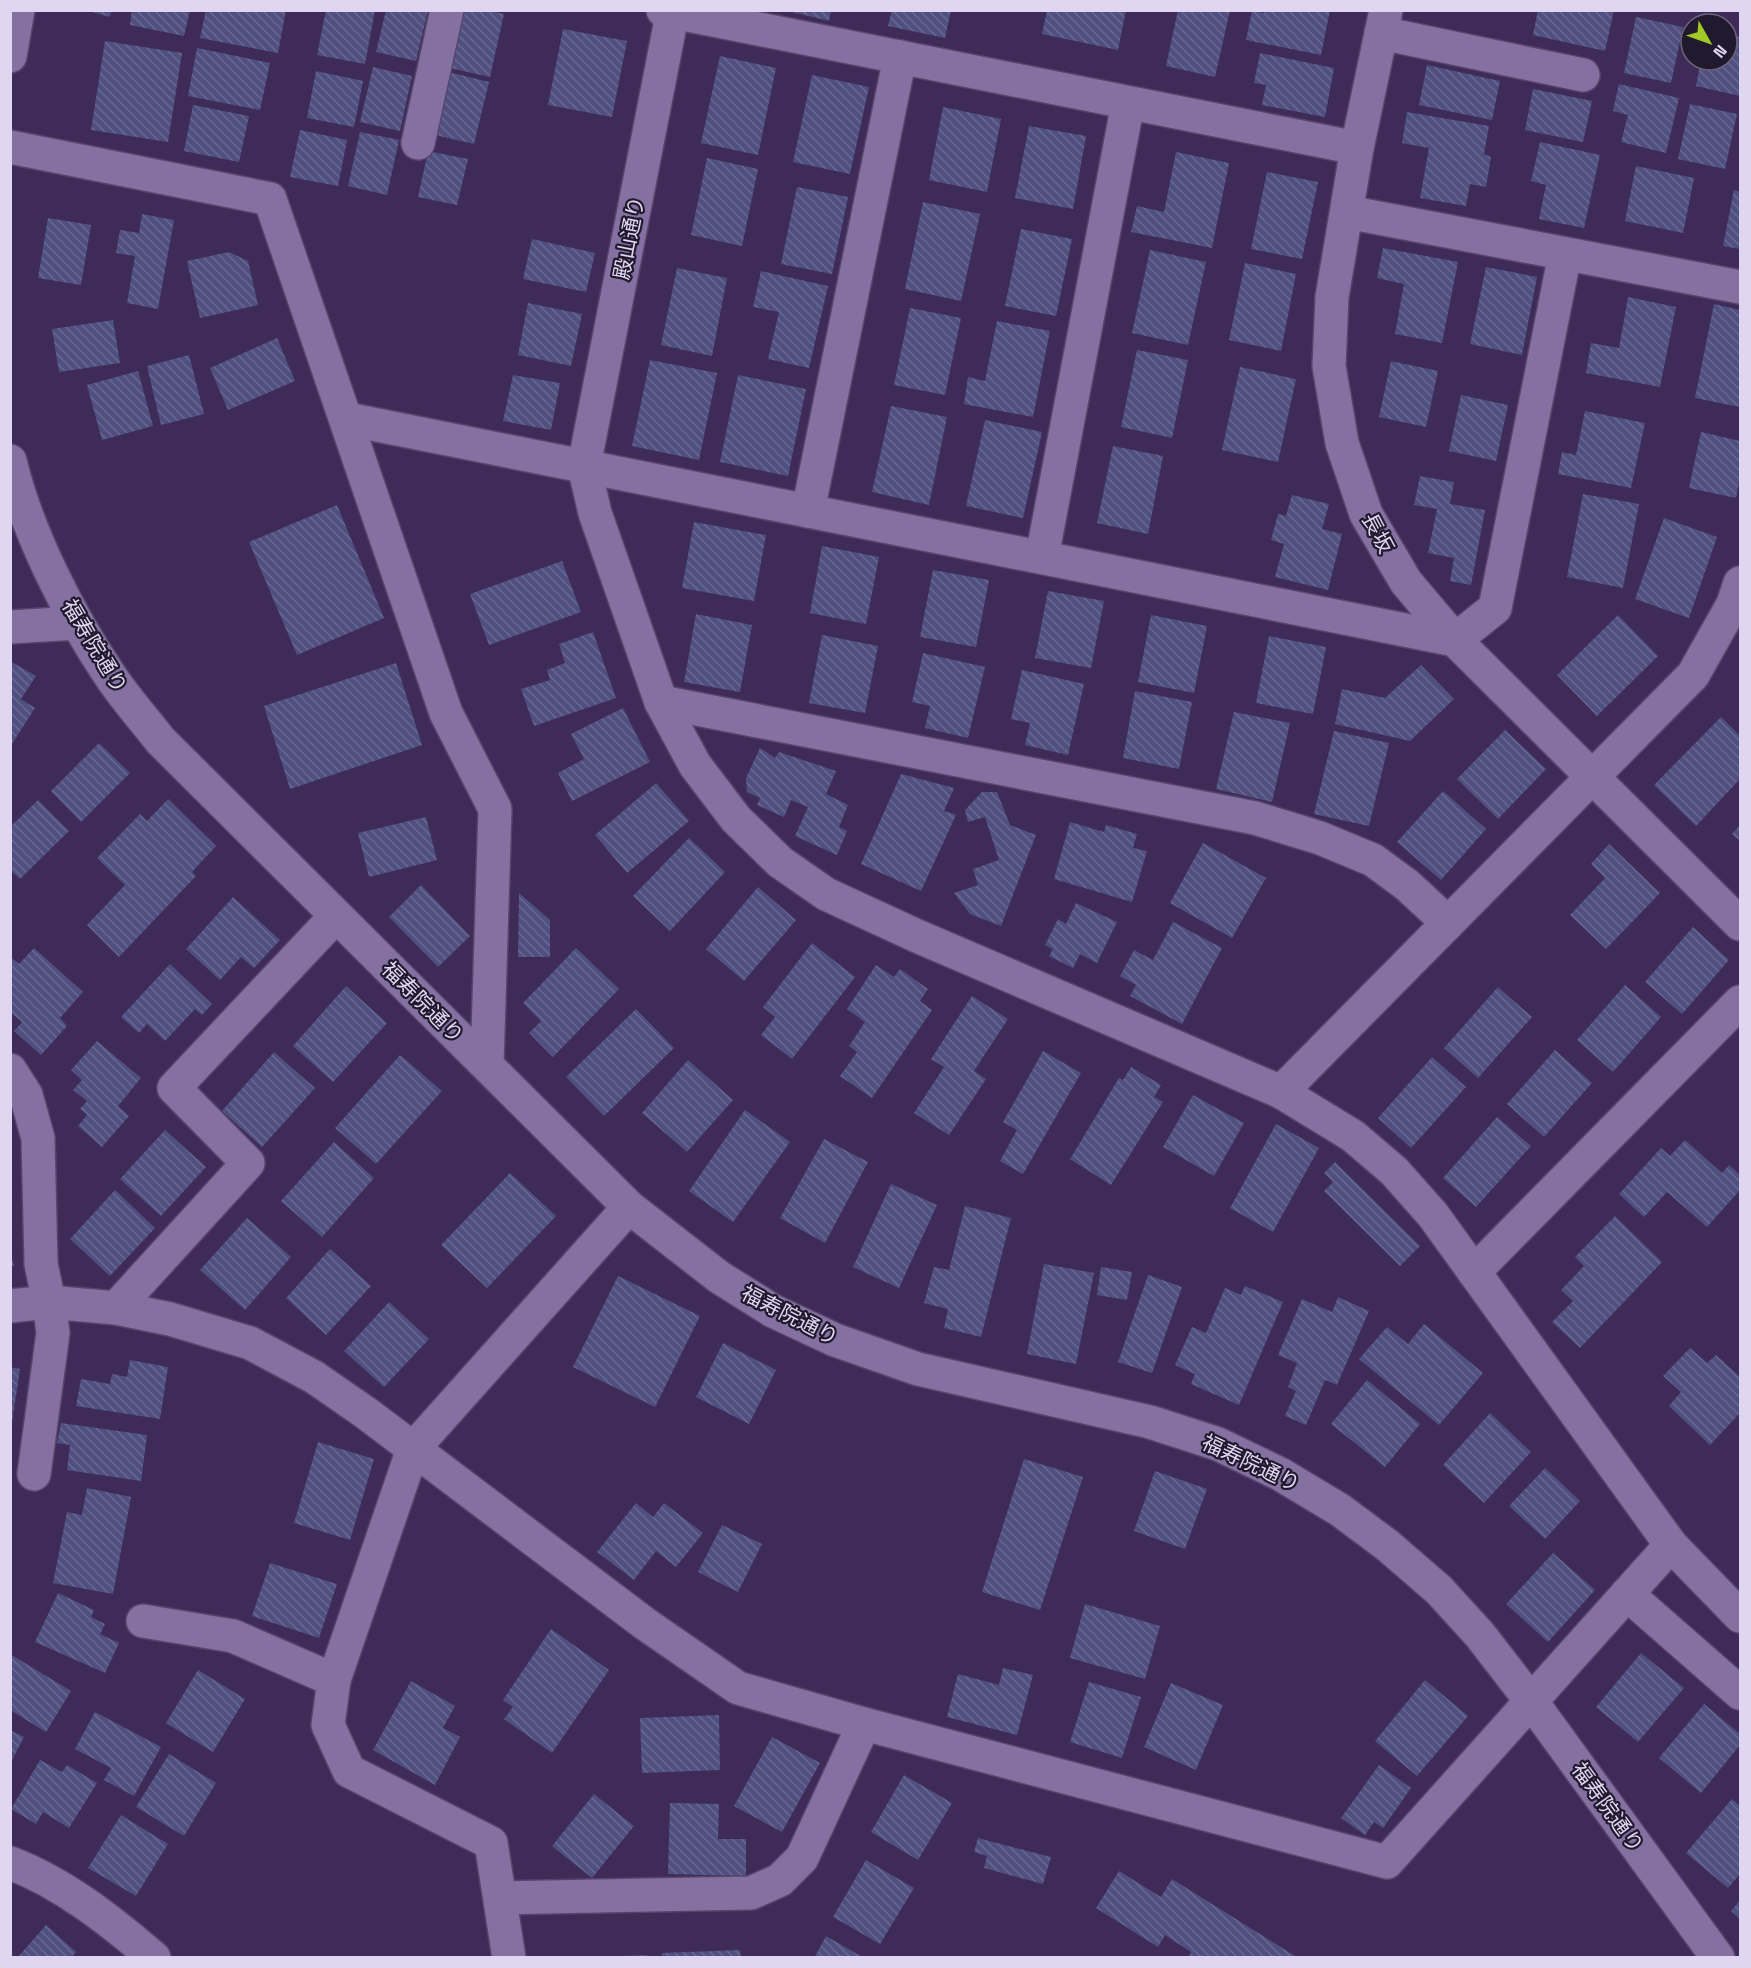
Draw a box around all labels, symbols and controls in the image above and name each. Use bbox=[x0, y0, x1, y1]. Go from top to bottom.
north arrow bbox=[1679, 12, 1739, 72]
text: N bbox=[1709, 40, 1732, 62]
street label: 殿山通り bbox=[608, 194, 650, 282]
street label: 長坂 bbox=[1356, 508, 1400, 558]
street label: 福寿院通り bbox=[56, 594, 134, 698]
street label: 福寿院通り bbox=[376, 955, 470, 1049]
street label: 福寿院通り bbox=[737, 1279, 843, 1351]
street label: 福寿院通り bbox=[1198, 1429, 1304, 1497]
street label: 福寿院通り bbox=[1566, 1757, 1650, 1857]

